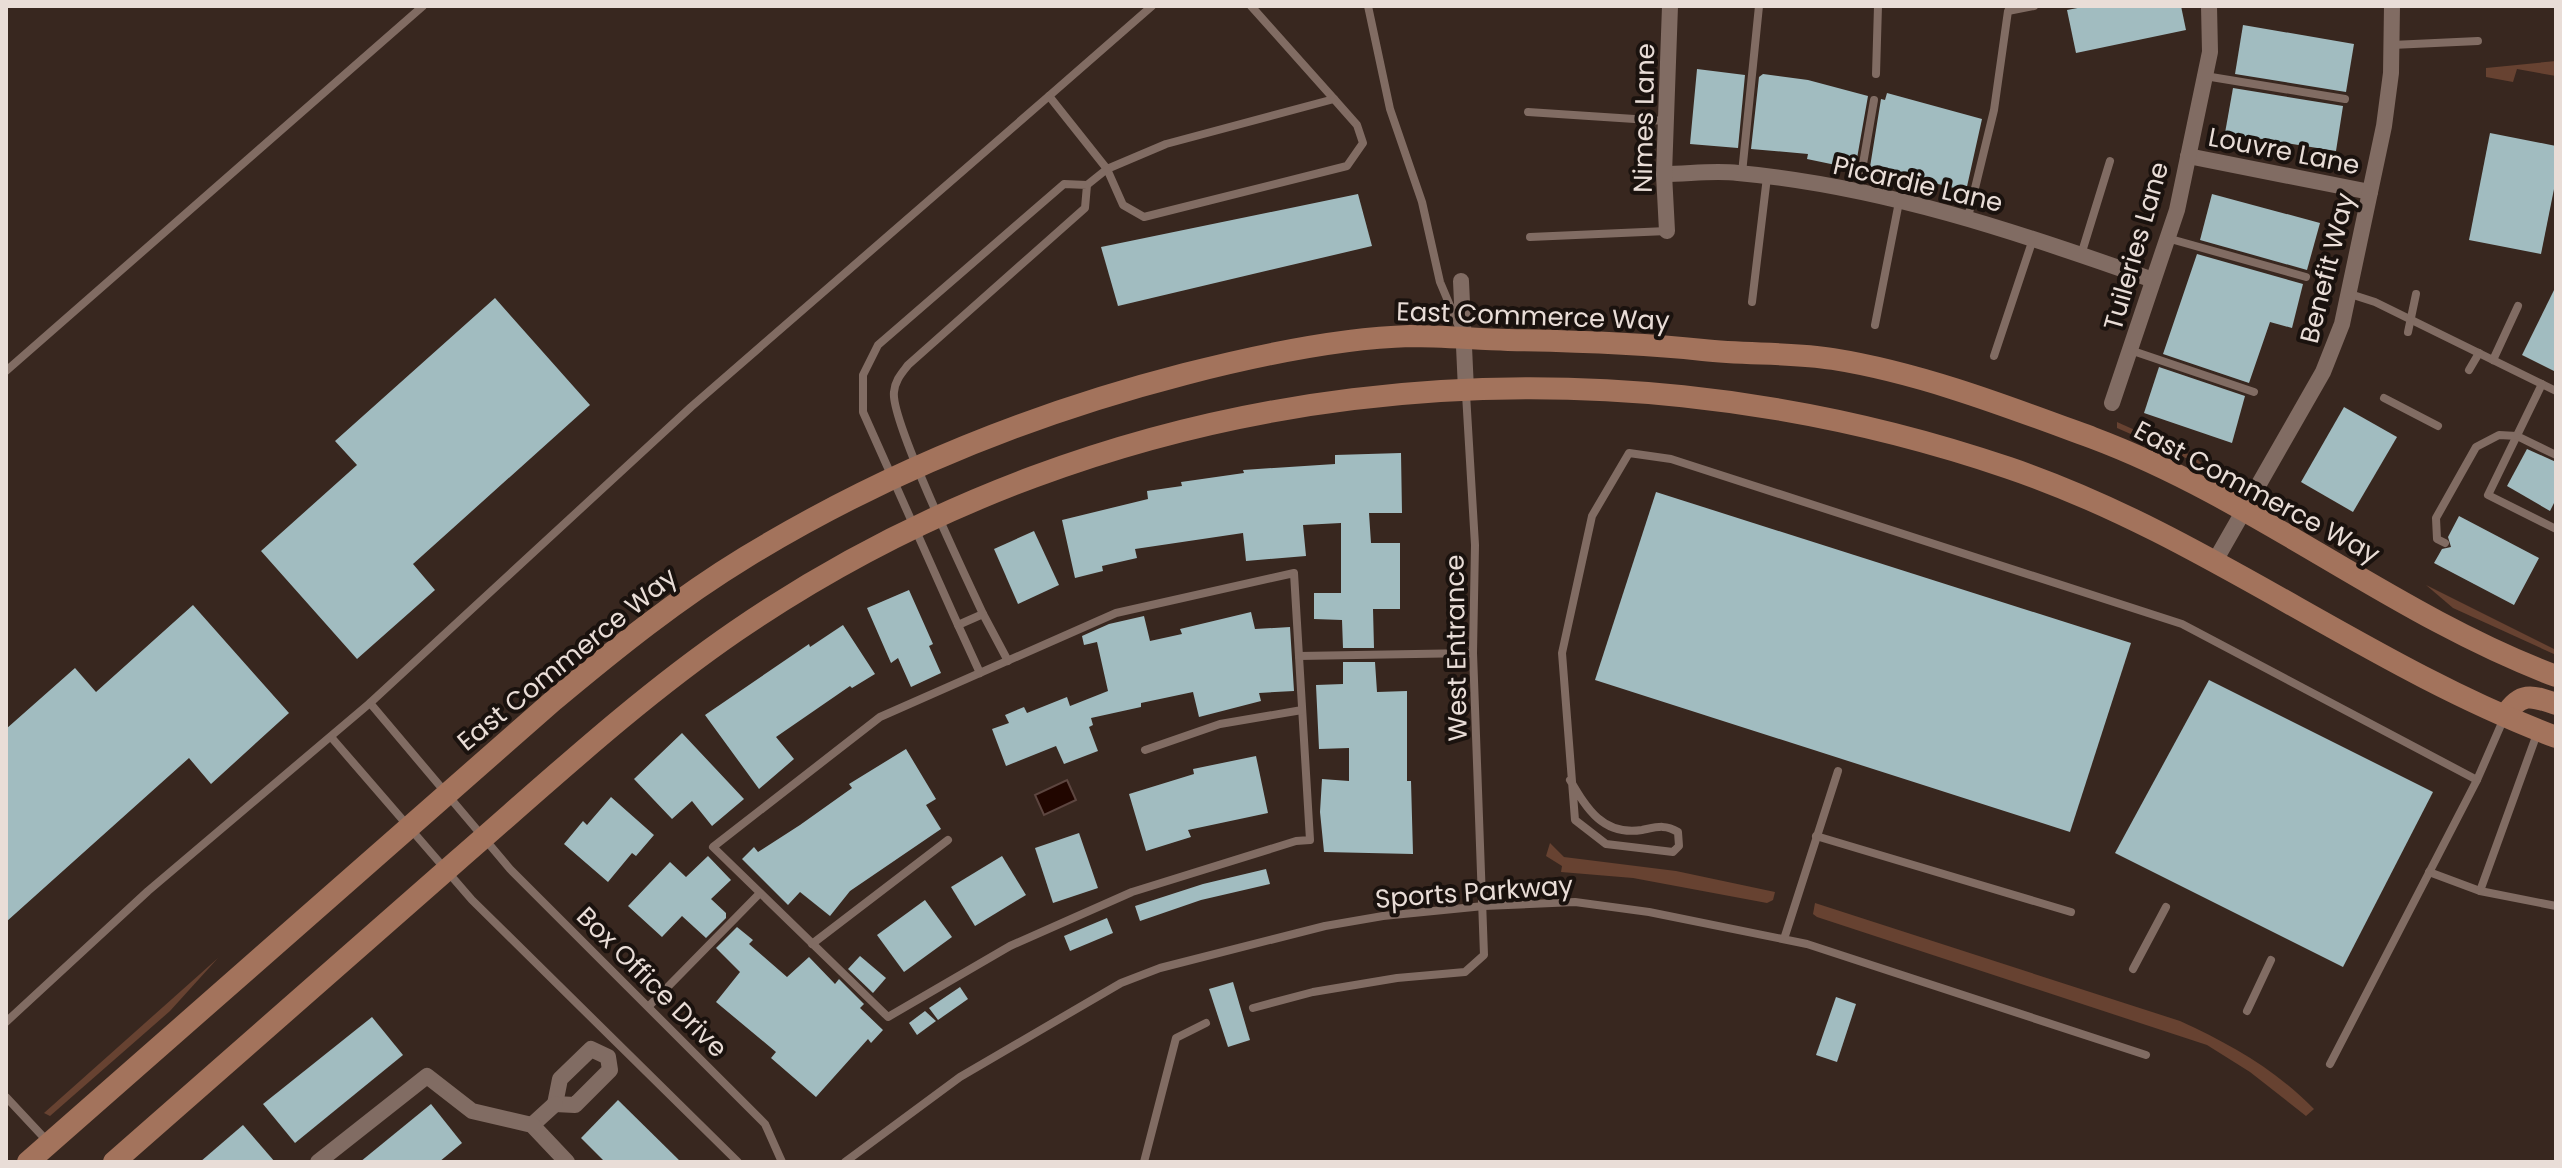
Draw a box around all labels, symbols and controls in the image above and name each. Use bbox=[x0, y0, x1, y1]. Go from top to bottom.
street label: Nimes Lane bbox=[1625, 43, 1663, 193]
street label: Louvre Lane bbox=[2205, 119, 2363, 183]
street label: Picardie Lane bbox=[1830, 147, 2006, 221]
street label: Tuileries Lane bbox=[2095, 157, 2177, 335]
street label: Benefit Way bbox=[2291, 189, 2363, 347]
street label: East Commerce Way bbox=[1396, 293, 1671, 339]
street label: East Commerce Way bbox=[2128, 412, 2386, 572]
street label: West Entrance bbox=[1436, 554, 1476, 742]
street label: East Commerce Way bbox=[449, 559, 685, 759]
street label: Sports Parkway bbox=[1374, 867, 1575, 917]
street label: Box Office Drive bbox=[569, 899, 735, 1065]

